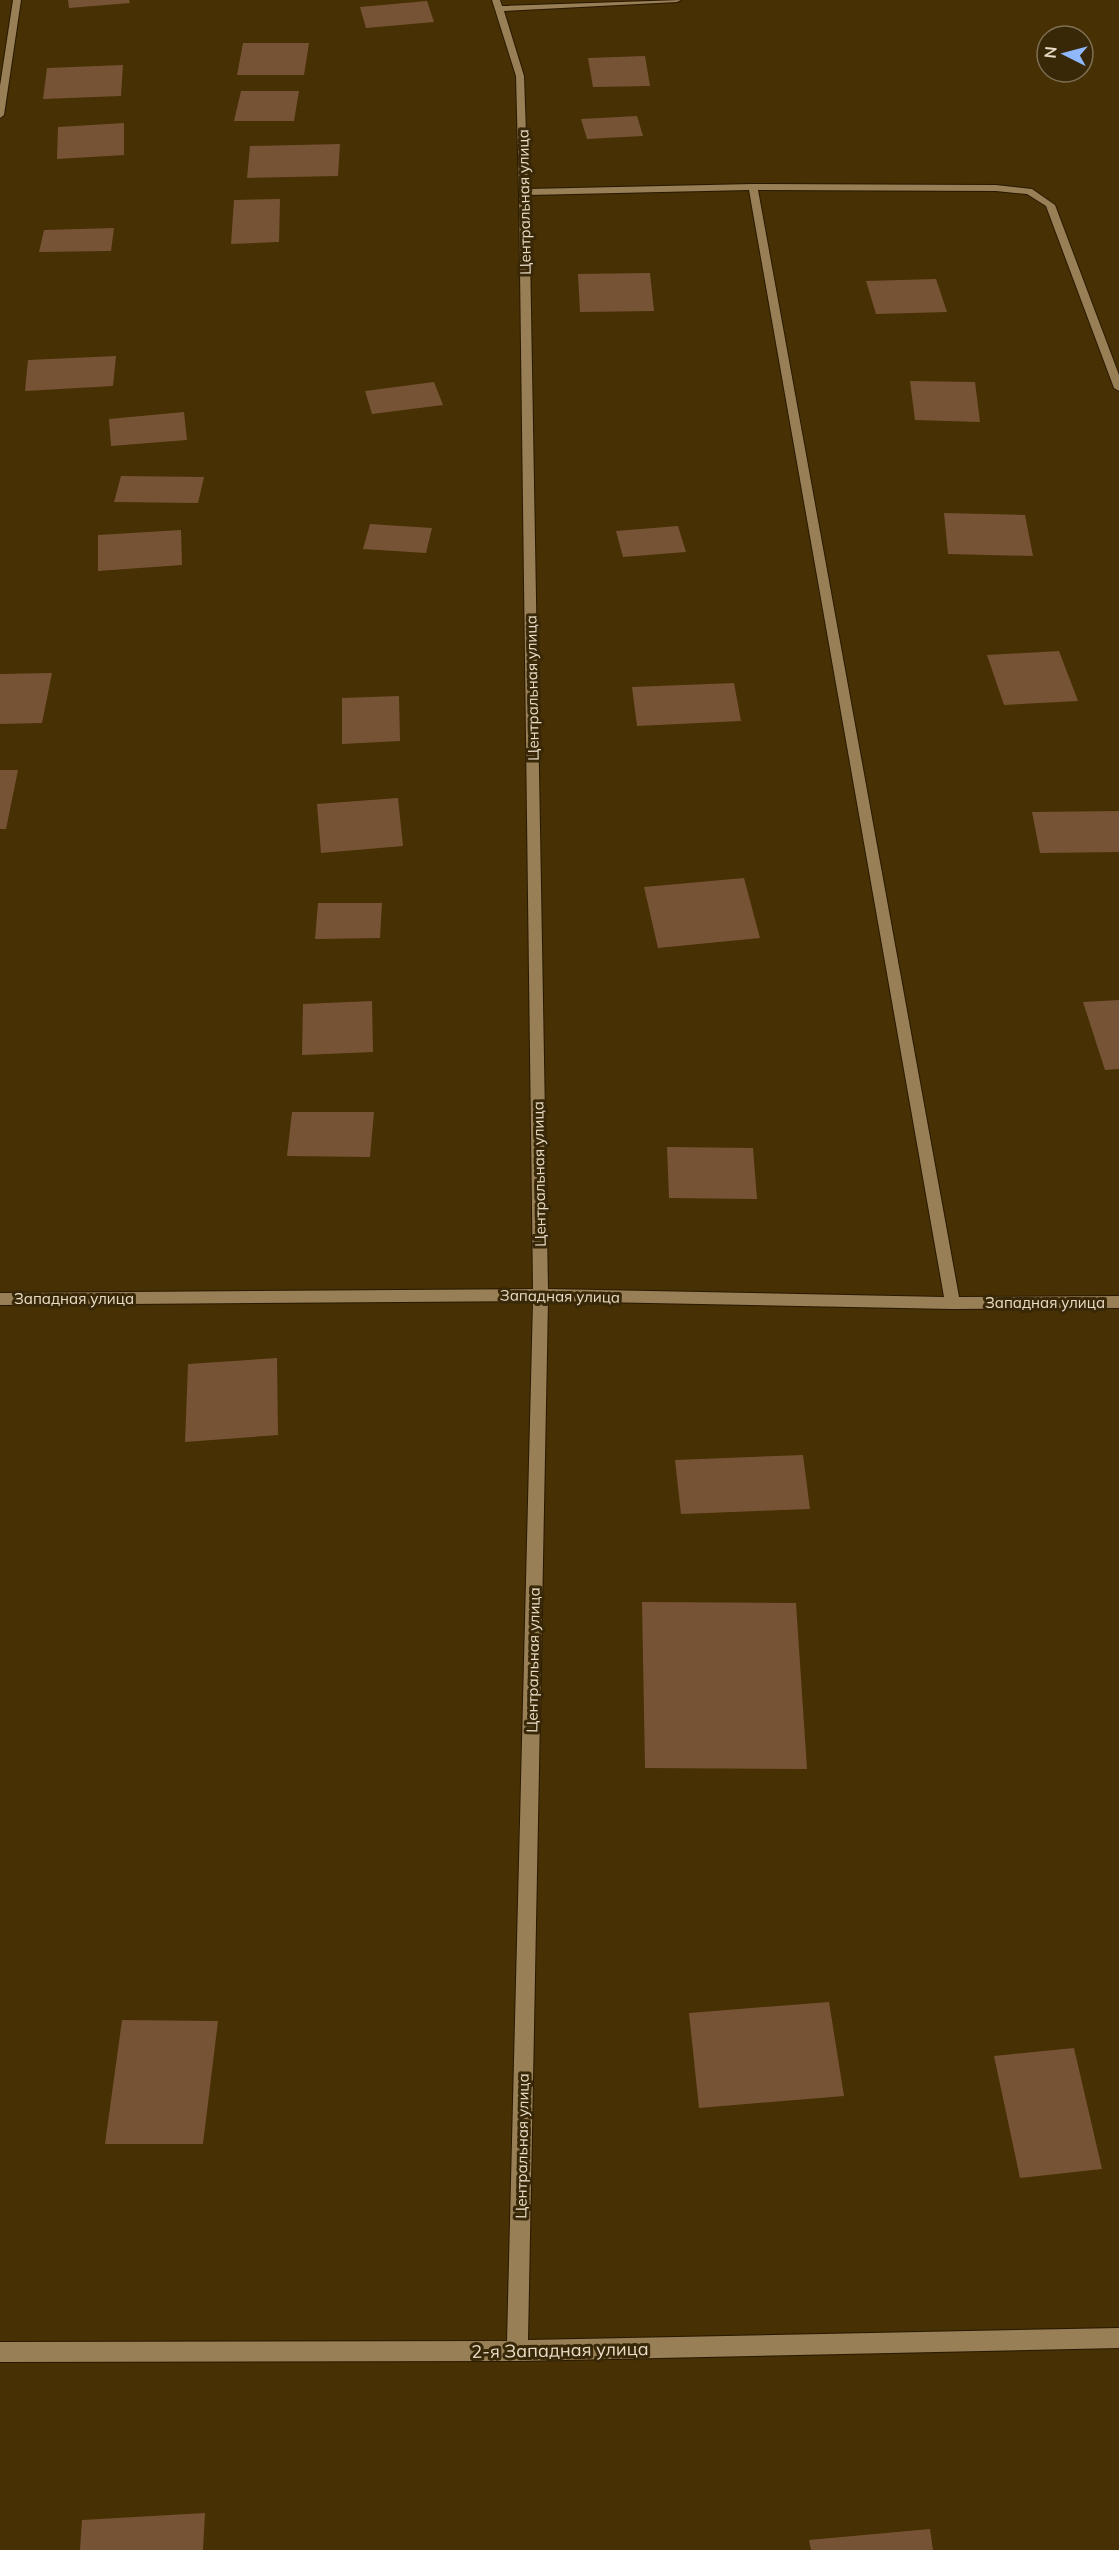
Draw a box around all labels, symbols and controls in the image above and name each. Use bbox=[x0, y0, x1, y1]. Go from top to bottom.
north arrow bbox=[1035, 24, 1095, 84]
text: N bbox=[1040, 45, 1061, 59]
street label: Центральная улица bbox=[513, 129, 535, 275]
street label: Центральная улица bbox=[521, 615, 543, 761]
street label: Центральная улица bbox=[528, 1101, 550, 1247]
street label: Западная улица bbox=[500, 1285, 620, 1307]
street label: Западная улица bbox=[14, 1289, 134, 1308]
street label: Западная улица bbox=[985, 1293, 1105, 1312]
street label: Центральная улица bbox=[522, 1587, 544, 1733]
street label: Центральная улица bbox=[511, 2073, 533, 2219]
street label: 2-я Западная улица bbox=[471, 2337, 649, 2363]

